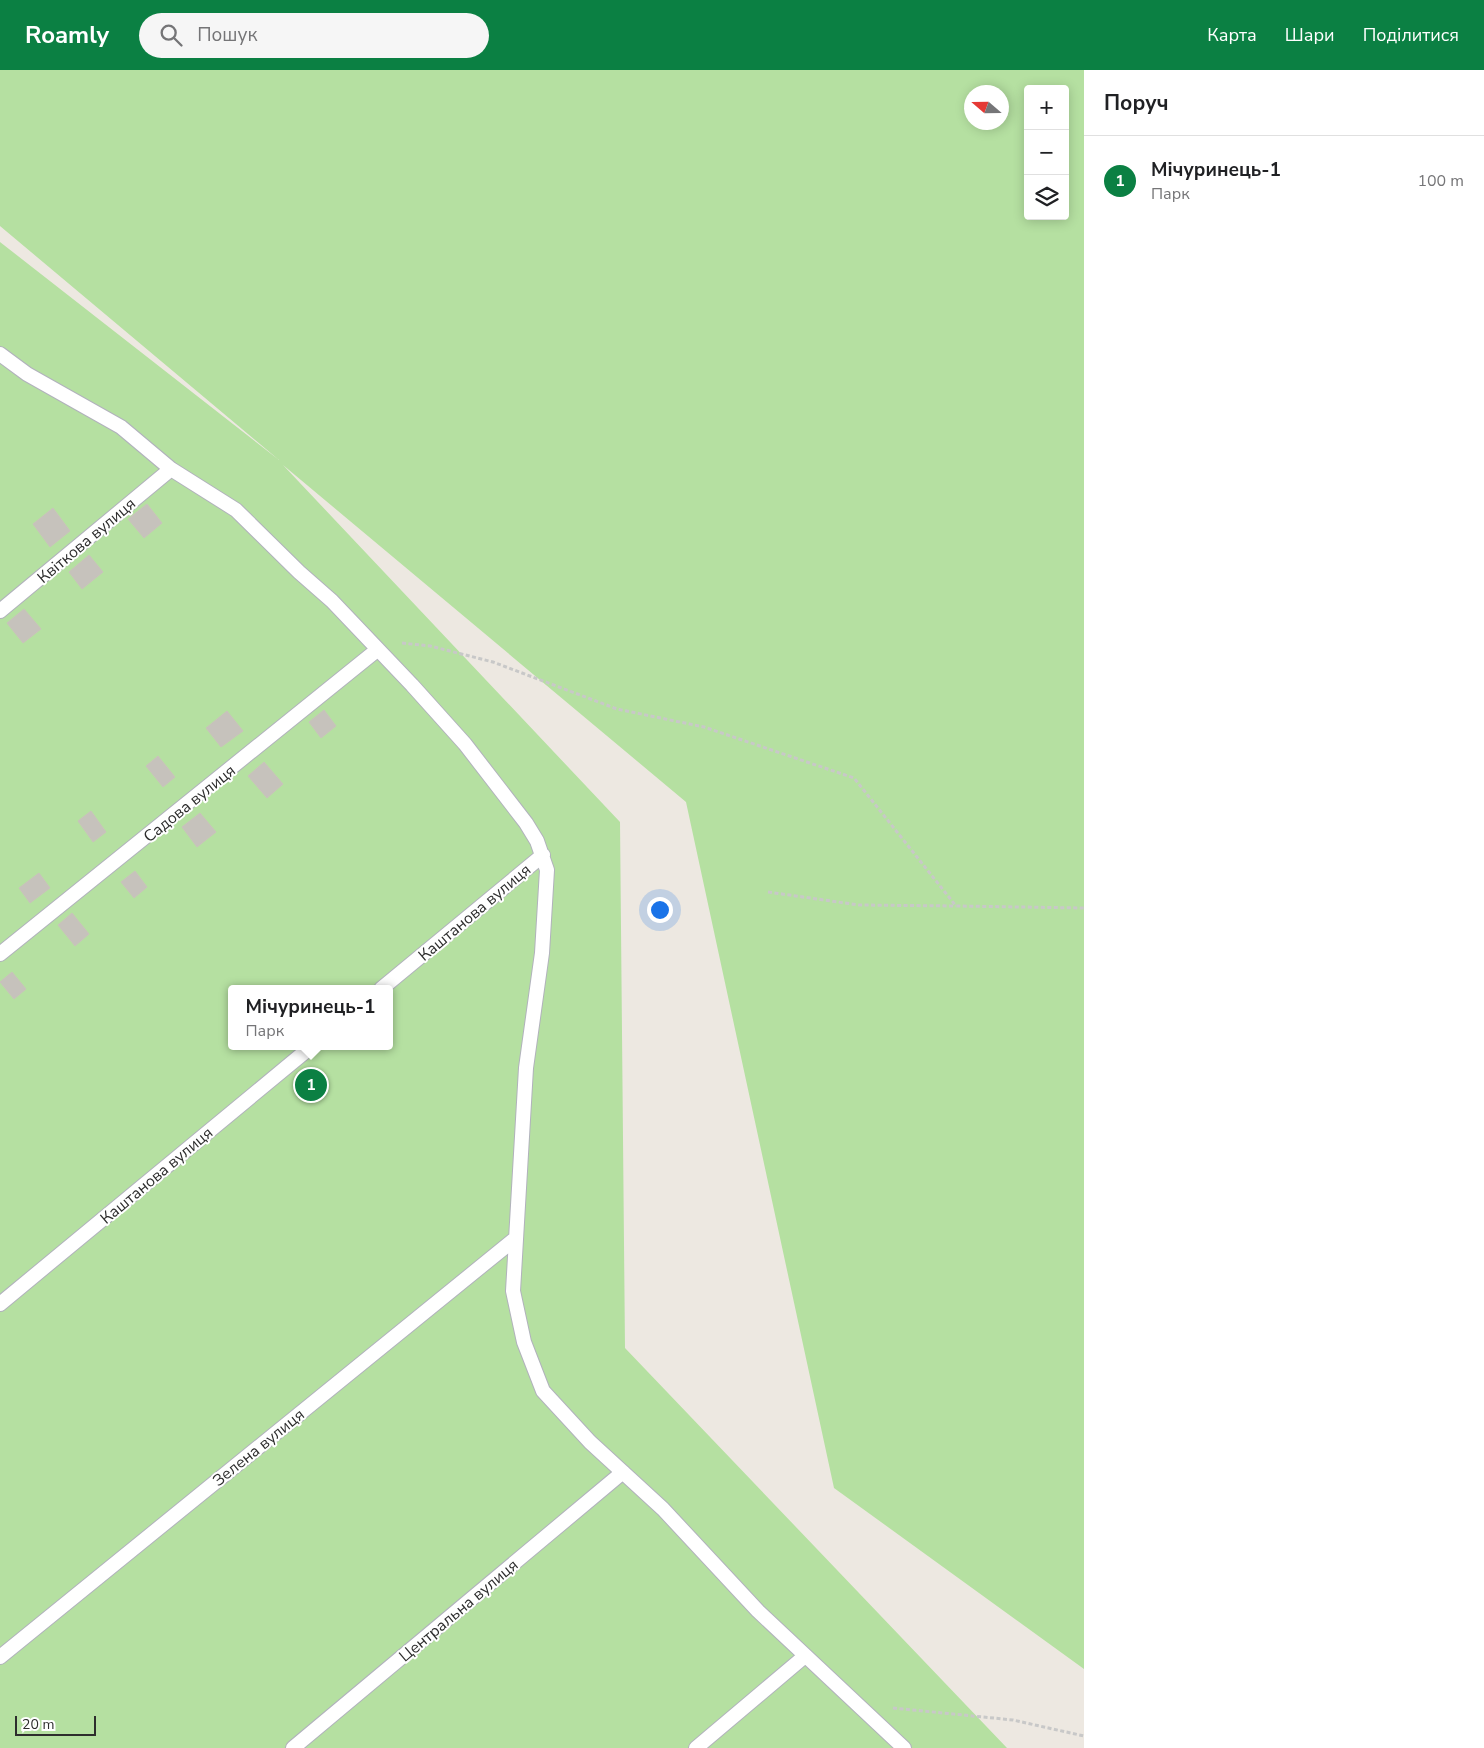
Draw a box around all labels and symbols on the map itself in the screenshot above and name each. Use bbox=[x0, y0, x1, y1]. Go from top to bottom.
north arrow bbox=[964, 85, 1009, 130]
street label: Квіткова вулиця bbox=[33, 493, 141, 589]
street label: Садова вулиця bbox=[139, 760, 240, 848]
street label: Каштанова вулиця bbox=[414, 859, 536, 966]
your location bbox=[647, 897, 673, 923]
pin: 1 bbox=[295, 1066, 327, 1104]
street label: Каштанова вулиця bbox=[96, 1122, 218, 1229]
street label: Зелена вулиця bbox=[208, 1404, 309, 1492]
street label: Центральна вулиця bbox=[394, 1554, 523, 1667]
scale bar bbox=[15, 1713, 96, 1736]

